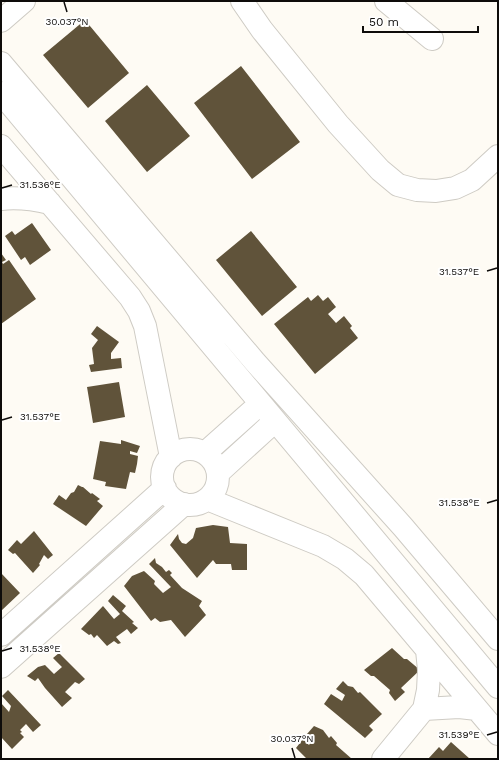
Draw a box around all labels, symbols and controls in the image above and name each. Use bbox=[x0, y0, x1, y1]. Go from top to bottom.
scale bar bbox=[363, 8, 478, 34]
text: 50 m bbox=[369, 15, 399, 29]
text: 30.037°N bbox=[45, 16, 89, 27]
text: 31.536°E bbox=[19, 179, 61, 190]
text: 31.537°E bbox=[439, 266, 479, 277]
text: 31.537°E bbox=[20, 411, 60, 422]
text: 31.538°E bbox=[438, 497, 480, 508]
text: 31.538°E bbox=[19, 643, 61, 654]
text: 31.539°E bbox=[438, 729, 480, 740]
text: 30.037°N bbox=[270, 733, 314, 744]

